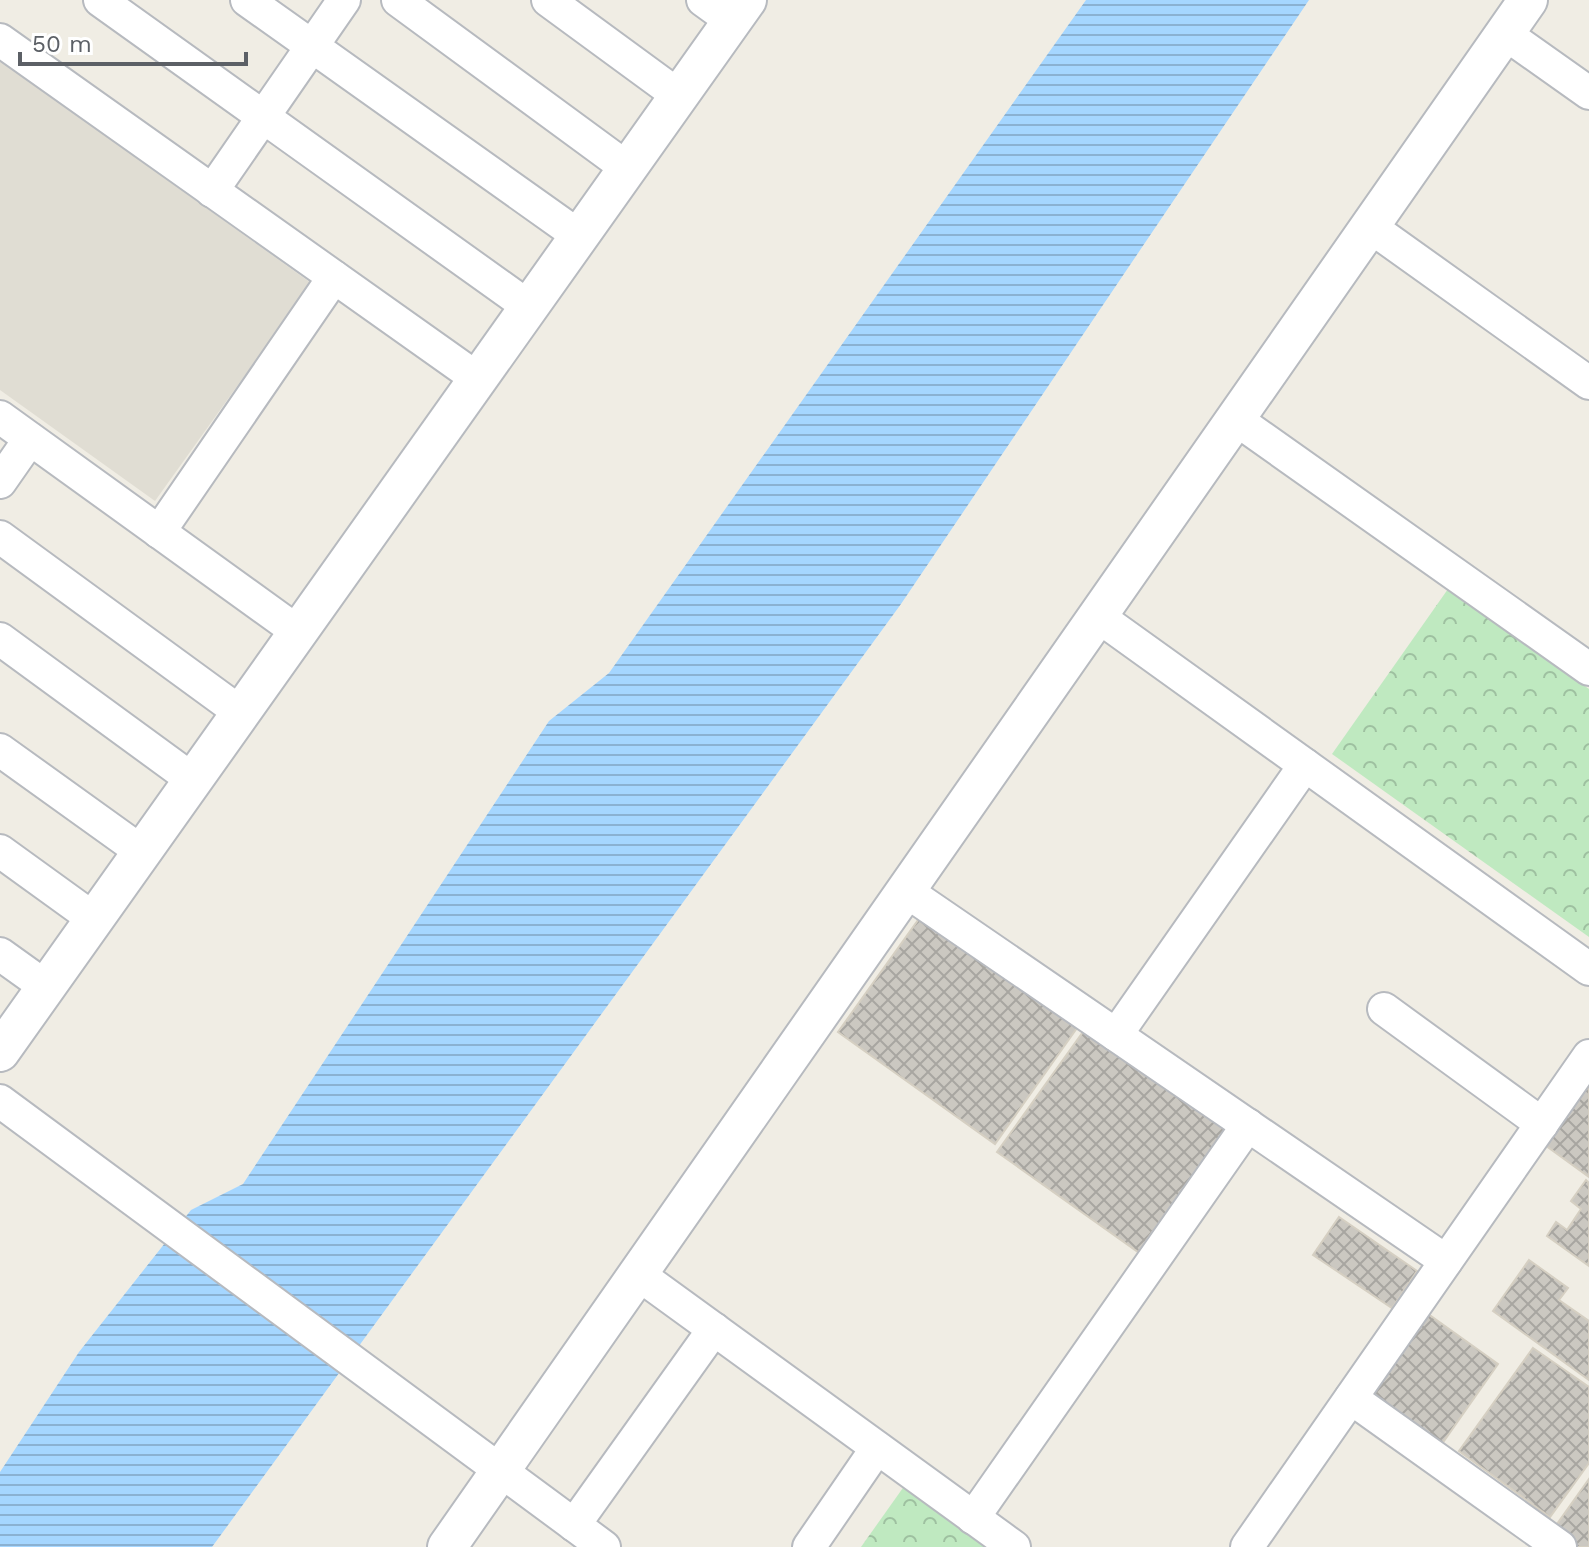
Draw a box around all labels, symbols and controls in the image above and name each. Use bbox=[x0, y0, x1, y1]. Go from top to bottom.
scale bar bbox=[20, 16, 246, 66]
text: 50 m bbox=[32, 30, 92, 58]

